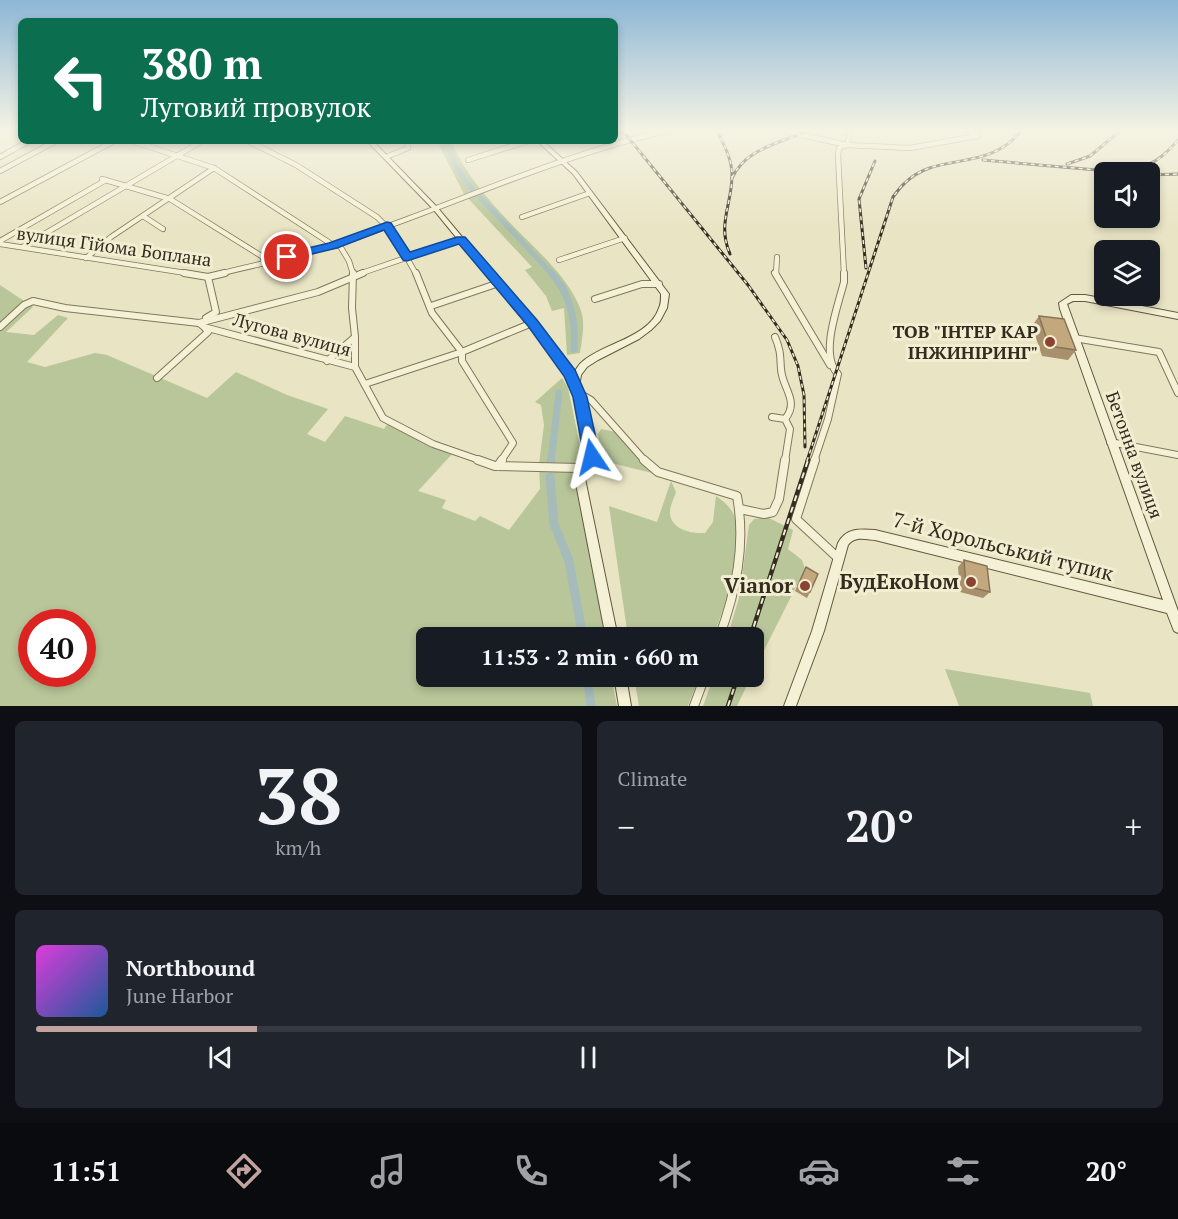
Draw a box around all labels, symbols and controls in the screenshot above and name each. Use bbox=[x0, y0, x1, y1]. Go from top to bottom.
text: 380 m bbox=[141, 35, 262, 91]
icon: left bbox=[42, 42, 120, 120]
text: Луговий провулок bbox=[141, 89, 371, 125]
map controls bbox=[1094, 162, 1160, 306]
button: sound bbox=[1094, 162, 1160, 228]
street label: вулиця Гійома Боплана bbox=[15, 220, 213, 272]
pin bbox=[261, 231, 312, 282]
icon: arrive bbox=[270, 240, 303, 273]
button: layers bbox=[1094, 240, 1160, 306]
street label: Лугова вулиця bbox=[230, 307, 354, 361]
place label: ТОВ "ІНТЕР КАР ІНЖИНІРИНГ" bbox=[892, 319, 1038, 364]
marker: ТОВ "ІНТЕР КАР ІНЖИНІРИНГ" bbox=[1043, 335, 1057, 349]
street label: Бетонна вулиця bbox=[1101, 388, 1169, 522]
position arrow bbox=[560, 425, 624, 489]
street label: 7-й Хорольський тупик bbox=[890, 505, 1117, 587]
place label: БудЕкоНом bbox=[839, 567, 959, 595]
place label: Vianor bbox=[724, 571, 793, 599]
marker: БудЕкоНом bbox=[964, 575, 978, 589]
marker: Vianor bbox=[798, 579, 812, 593]
speed limit sign: 40 bbox=[18, 609, 96, 687]
text: 11:53 · 2 min · 660 m bbox=[481, 642, 699, 671]
text: 38 bbox=[254, 743, 342, 846]
text: Climate bbox=[618, 765, 687, 792]
text: 20° bbox=[845, 795, 914, 855]
text: − bbox=[618, 805, 635, 848]
text: + bbox=[1124, 805, 1142, 848]
text: km/h bbox=[275, 834, 321, 861]
text: Northbound bbox=[126, 953, 255, 982]
text: June Harbor bbox=[126, 982, 233, 1009]
icon: previous bbox=[204, 1041, 237, 1074]
icon: pause bbox=[572, 1041, 605, 1074]
icon: next bbox=[941, 1041, 974, 1074]
icon: directions bbox=[223, 1150, 265, 1192]
icon: music bbox=[367, 1150, 409, 1192]
icon: phone bbox=[510, 1150, 552, 1192]
icon: climate bbox=[654, 1150, 696, 1192]
icon: car bbox=[798, 1150, 840, 1192]
icon: filters bbox=[942, 1150, 984, 1192]
text: 11:51 bbox=[51, 1153, 121, 1189]
text: 20° bbox=[1085, 1153, 1127, 1189]

